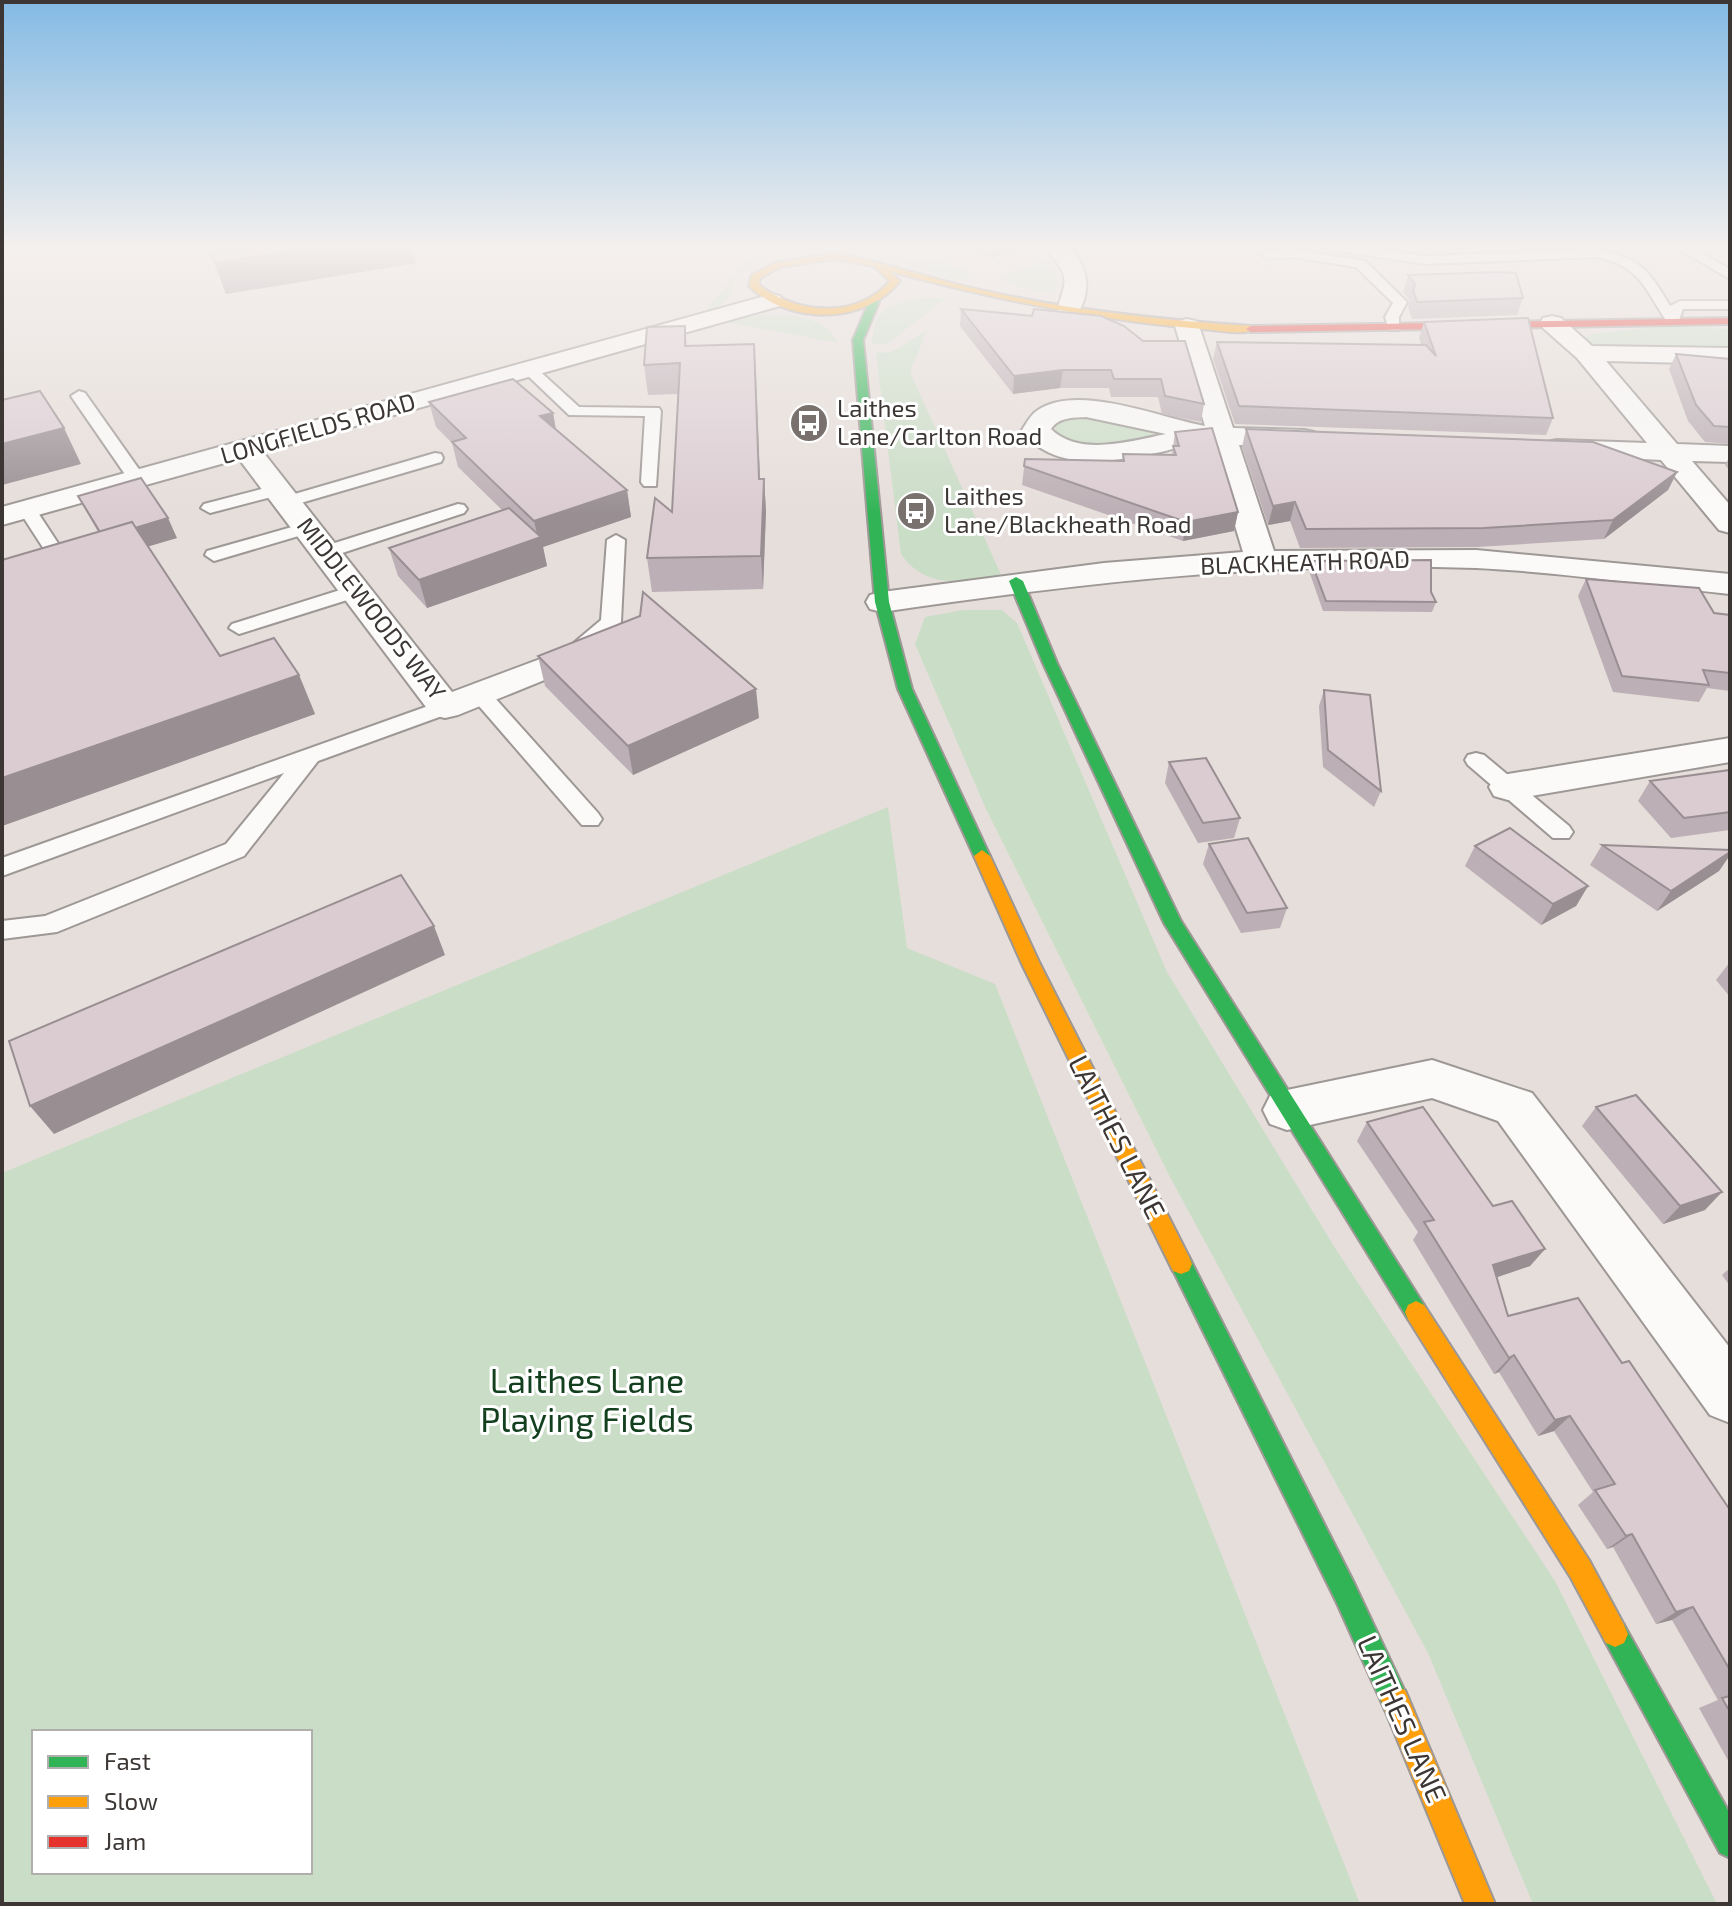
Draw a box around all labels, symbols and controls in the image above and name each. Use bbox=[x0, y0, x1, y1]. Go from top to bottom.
street label: LONGFIELDS ROAD bbox=[217, 386, 418, 469]
place label: Laithes Lane/Carlton Road bbox=[837, 393, 1042, 450]
bus stop icon: Laithes Lane/Carlton Road bbox=[788, 402, 830, 444]
place label: Laithes Lane/Blackheath Road bbox=[944, 481, 1192, 538]
bus stop icon: Laithes Lane/Blackheath Road bbox=[895, 490, 937, 532]
street label: MIDDLEWOODS WAY bbox=[292, 511, 453, 705]
street label: BLACKHEATH ROAD bbox=[1200, 543, 1410, 580]
street label: LAITHES LANE bbox=[1062, 1049, 1174, 1224]
park label: Laithes Lane Playing Fields bbox=[480, 1359, 694, 1439]
street label: LAITHES LANE bbox=[1351, 1630, 1455, 1807]
legend bbox=[32, 1730, 312, 1874]
text: Fast bbox=[104, 1746, 151, 1775]
text: Slow bbox=[104, 1786, 158, 1815]
text: Jam bbox=[104, 1826, 146, 1855]

